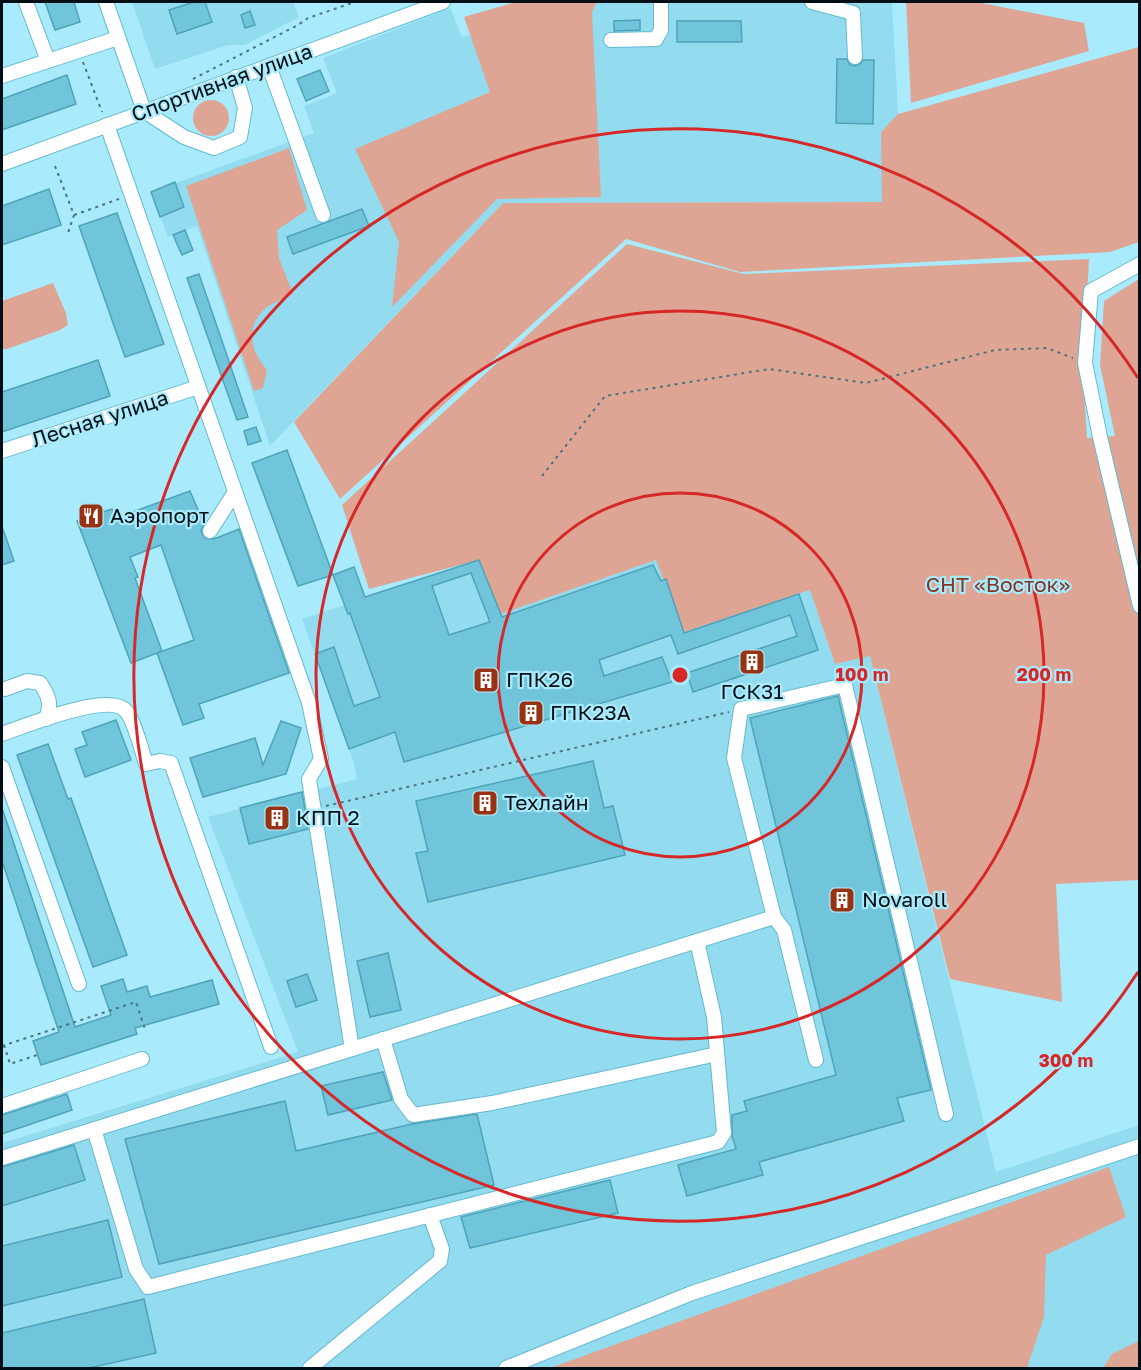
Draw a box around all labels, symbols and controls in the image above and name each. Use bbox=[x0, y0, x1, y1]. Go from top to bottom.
street label: Спортивная улица bbox=[128, 37, 316, 127]
street label: Лесная улица bbox=[28, 384, 171, 452]
restaurant icon: Аэропорт bbox=[76, 501, 106, 531]
place label: Аэропорт bbox=[110, 502, 209, 528]
park label: СНТ «Восток» bbox=[926, 571, 1070, 597]
building icon: ГСК31 bbox=[737, 647, 767, 677]
text: 100 m bbox=[836, 663, 888, 685]
text: 200 m bbox=[1017, 663, 1071, 685]
building icon: ГПК26 bbox=[471, 665, 501, 695]
centre of rings bbox=[670, 665, 690, 685]
place label: ГПК26 bbox=[506, 666, 573, 692]
place label: ГСК31 bbox=[721, 678, 783, 704]
building icon: ГПК23А bbox=[516, 698, 546, 728]
place label: ГПК23А bbox=[550, 699, 631, 725]
building icon: Техлайн bbox=[470, 788, 500, 818]
place label: Техлайн bbox=[504, 789, 589, 815]
building icon: КПП 2 bbox=[262, 803, 292, 833]
place label: КПП 2 bbox=[296, 804, 360, 830]
building icon: Novaroll bbox=[827, 885, 857, 915]
place label: Novaroll bbox=[862, 886, 947, 912]
text: 300 m bbox=[1039, 1049, 1093, 1071]

